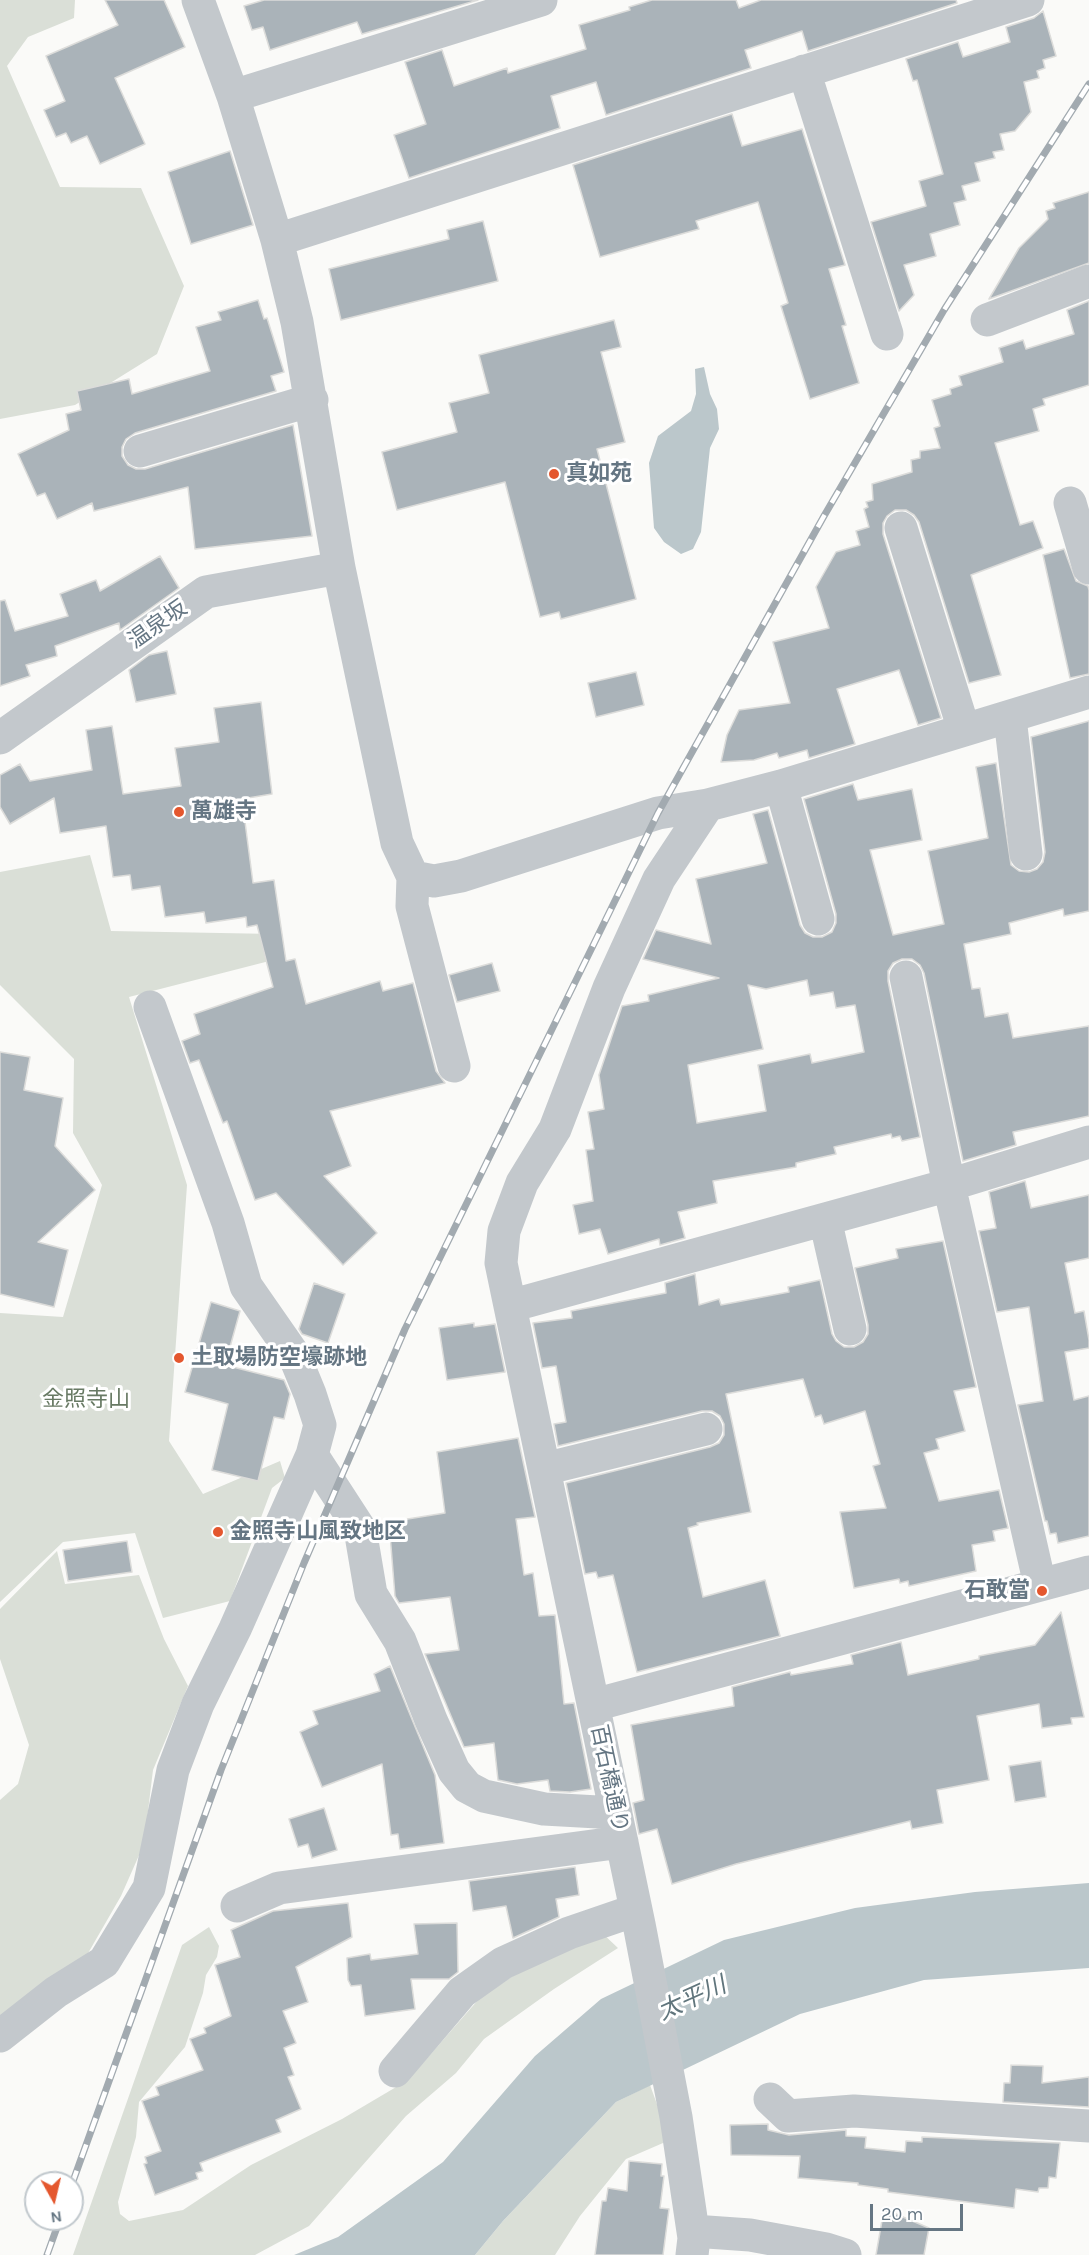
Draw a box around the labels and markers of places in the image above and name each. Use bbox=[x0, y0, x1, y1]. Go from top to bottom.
place label: 真如苑 bbox=[566, 461, 632, 487]
marker: 真如苑 bbox=[547, 467, 561, 481]
place label: 萬雄寺 bbox=[191, 799, 257, 825]
marker: 萬雄寺 bbox=[172, 805, 186, 819]
place label: 土取場防空壕跡地 bbox=[191, 1345, 367, 1371]
marker: 土取場防空壕跡地 bbox=[172, 1351, 186, 1365]
place label: 金照寺山風致地区 bbox=[230, 1519, 406, 1545]
marker: 金照寺山風致地区 bbox=[211, 1525, 225, 1539]
place label: 石敢當 bbox=[964, 1578, 1030, 1604]
marker: 石敢當 bbox=[1035, 1584, 1049, 1598]

